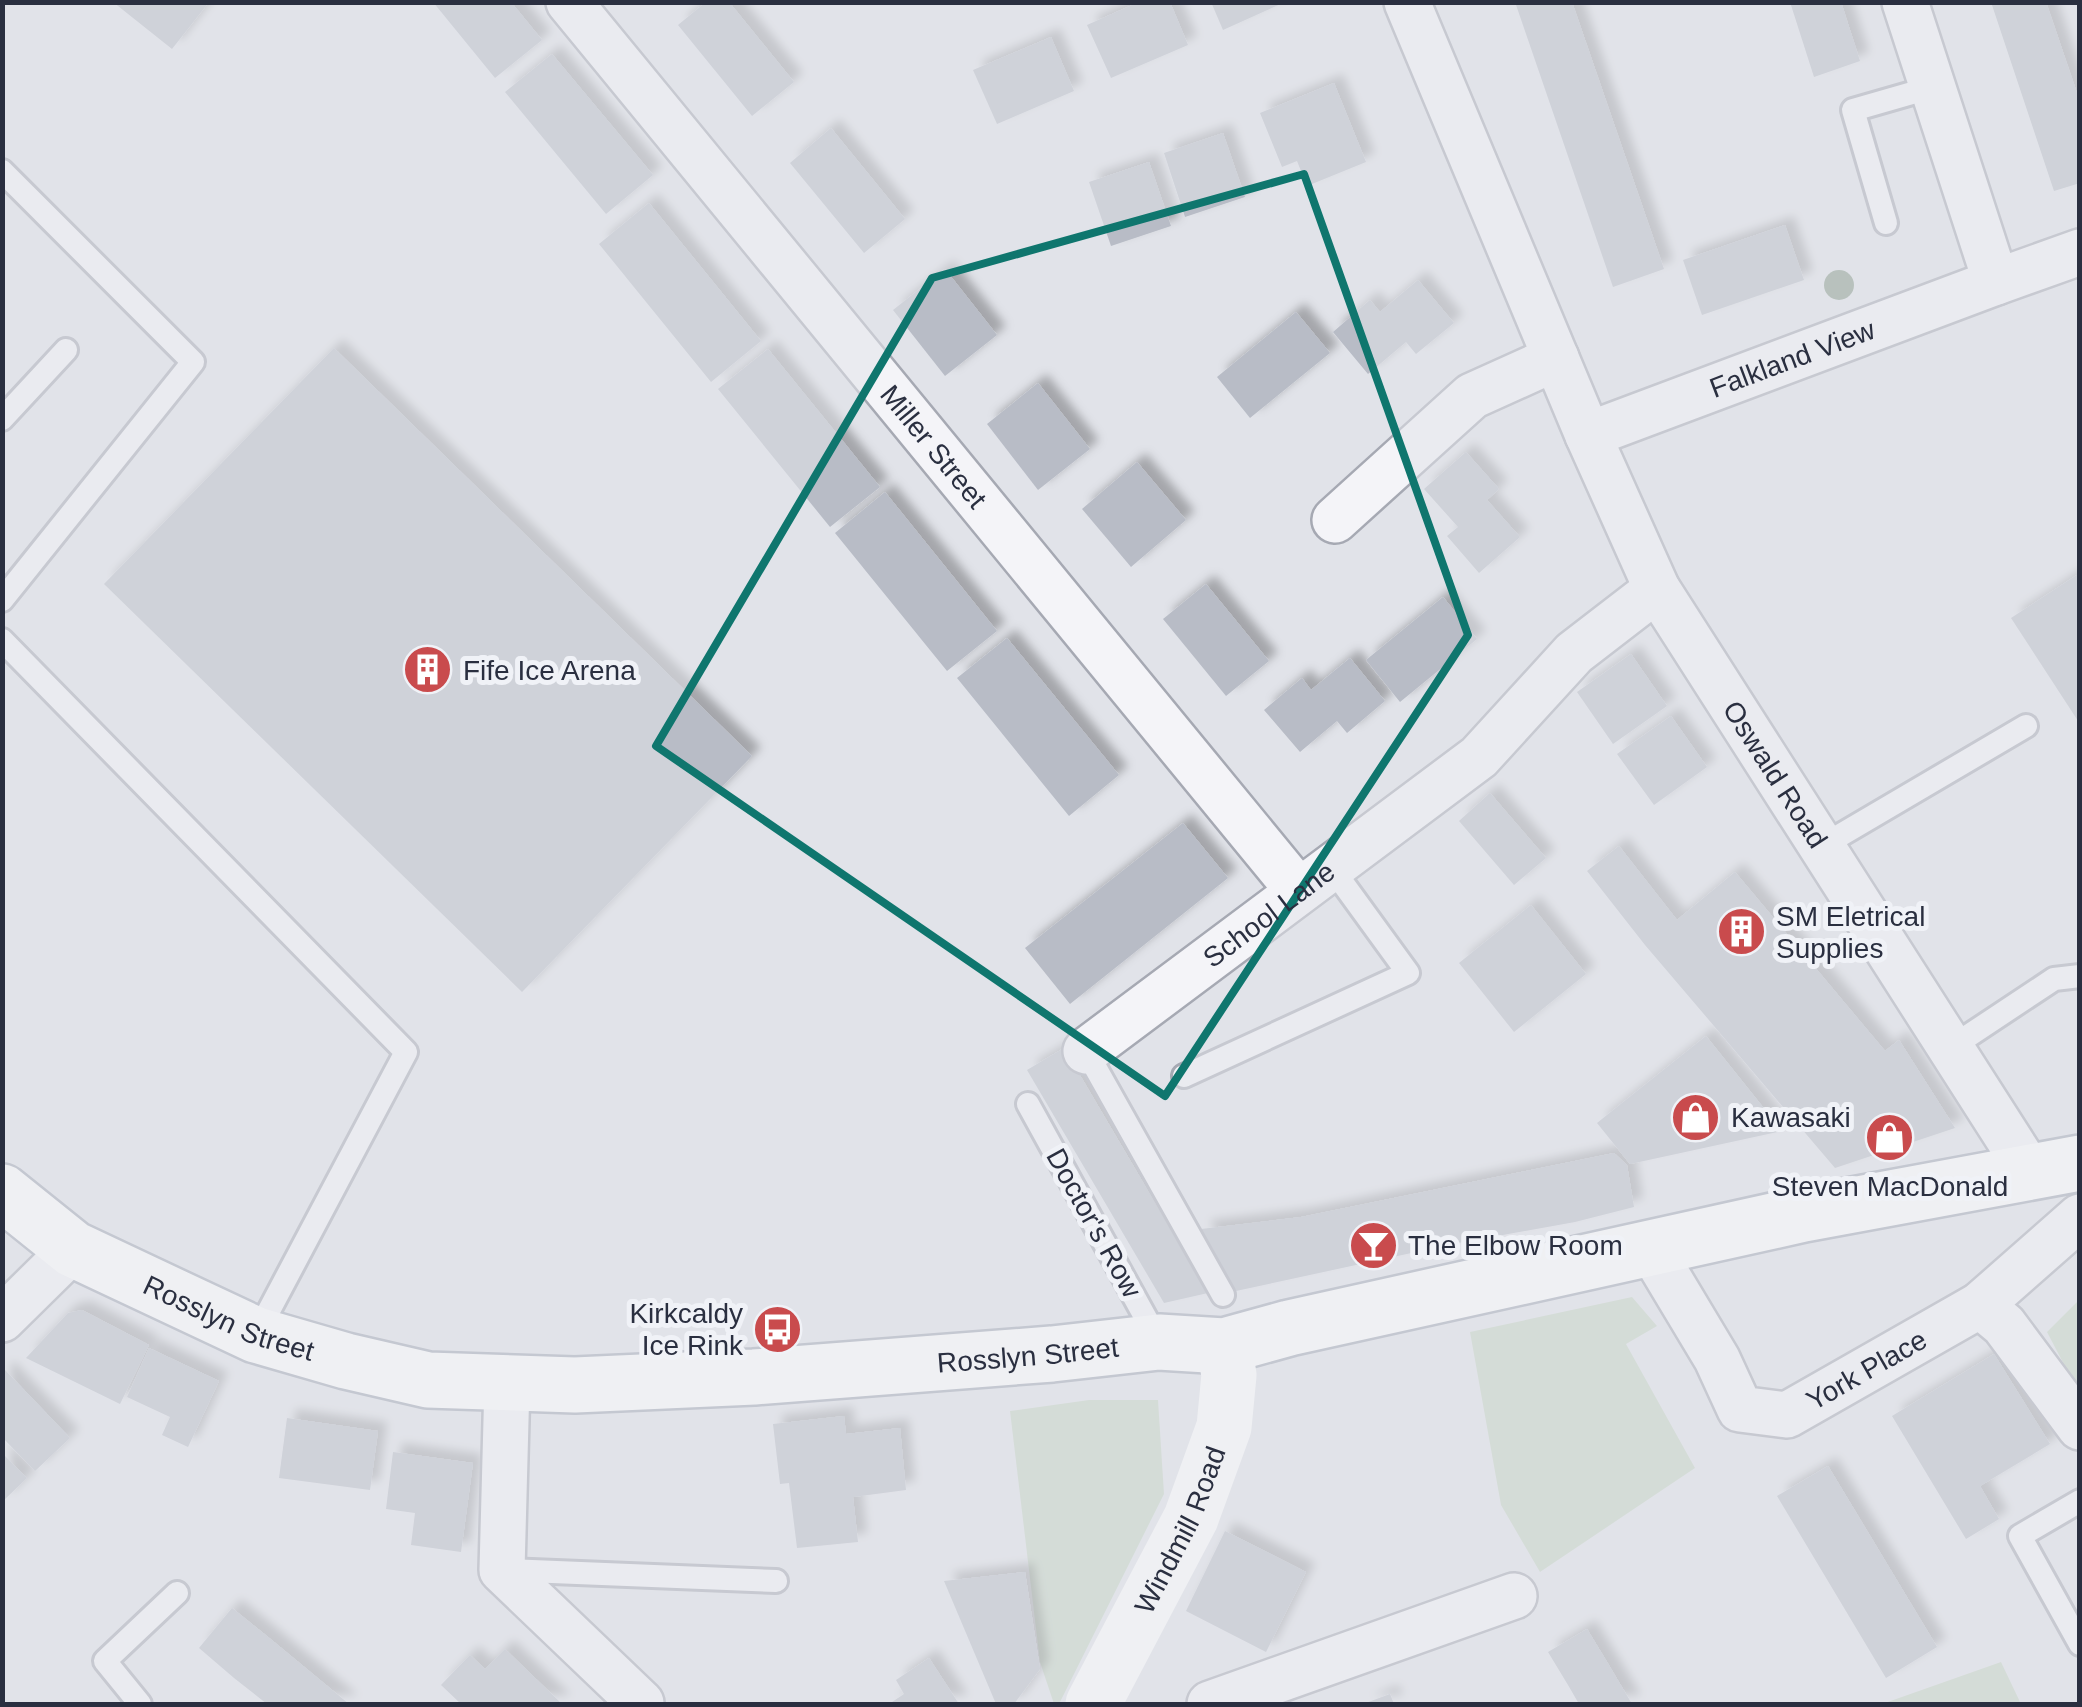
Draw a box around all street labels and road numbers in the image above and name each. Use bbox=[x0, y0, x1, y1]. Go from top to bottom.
street label: Falkland View bbox=[1705, 313, 1880, 403]
street label: Miller Street bbox=[874, 379, 993, 514]
street label: Oswald Road bbox=[1717, 695, 1834, 853]
street label: School Lane bbox=[1197, 855, 1340, 973]
street label: Doctor's Row bbox=[1040, 1143, 1148, 1304]
street label: Rosslyn Street bbox=[139, 1269, 318, 1367]
street label: York Place bbox=[1801, 1323, 1932, 1416]
street label: Rosslyn Street bbox=[936, 1331, 1120, 1378]
street label: Windmill Road bbox=[1128, 1442, 1231, 1619]

